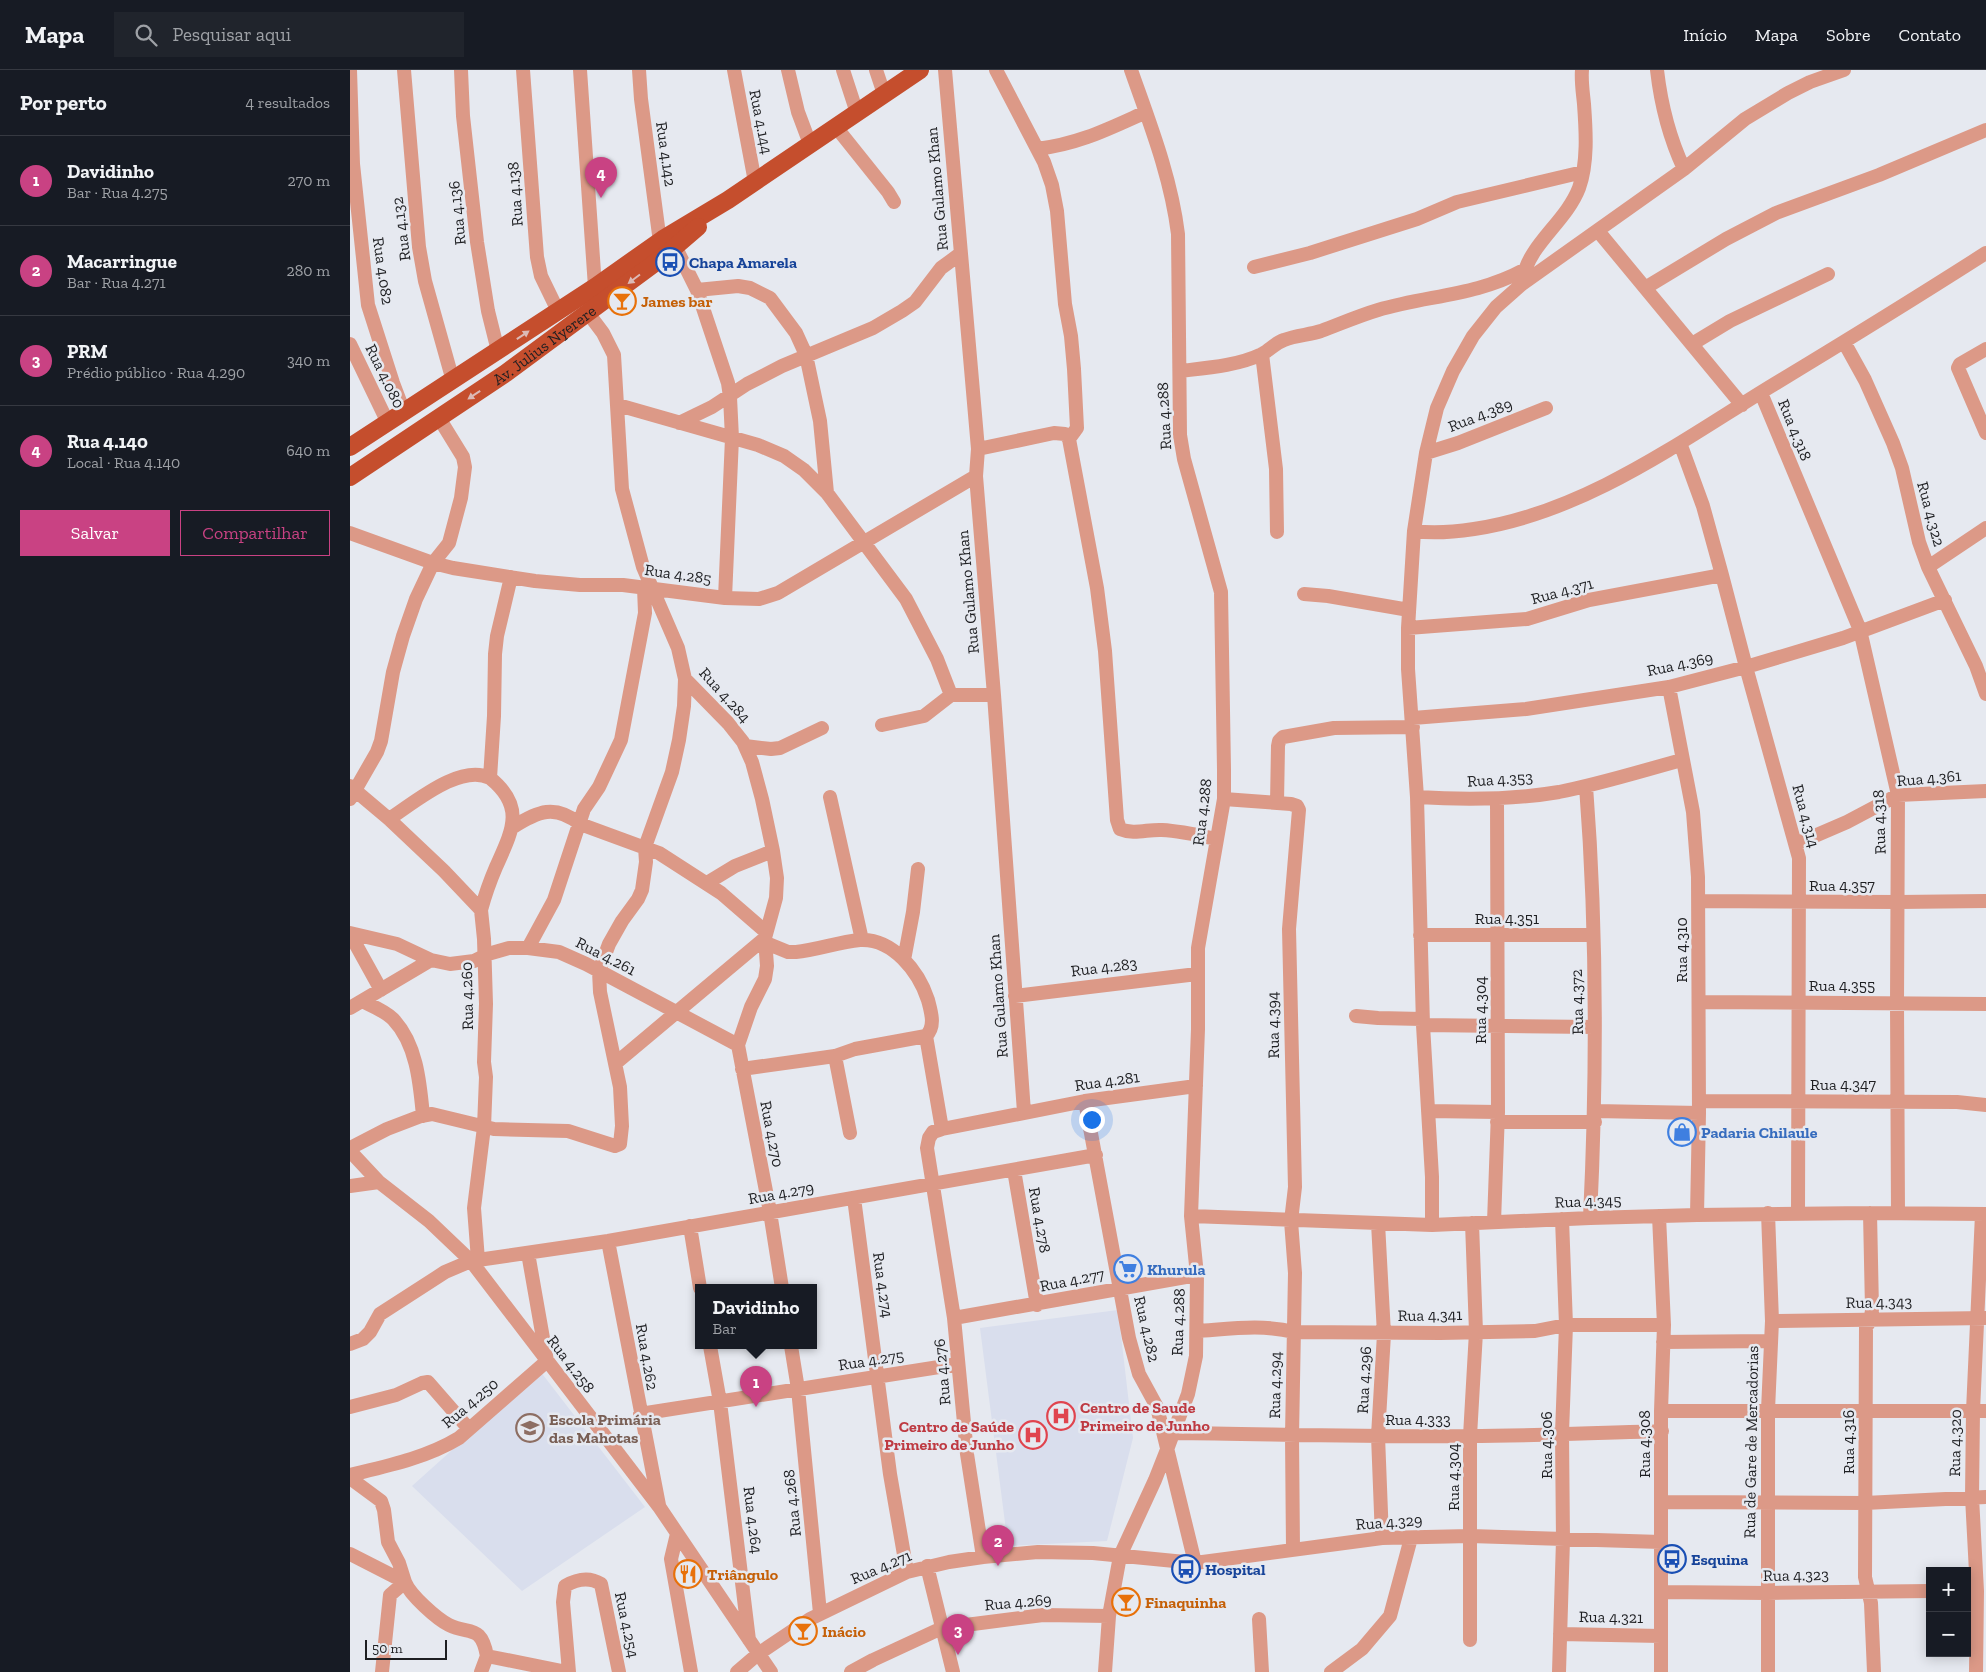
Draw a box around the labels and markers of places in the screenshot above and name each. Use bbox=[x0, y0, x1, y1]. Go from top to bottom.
pin: 4 bbox=[585, 157, 617, 198]
bus stop icon: Chapa Amarela bbox=[655, 247, 685, 277]
place label: Chapa Amarela bbox=[689, 253, 797, 272]
bar icon: James bar bbox=[607, 286, 637, 316]
place label: James bar bbox=[641, 292, 712, 311]
shop icon: Padaria Chilaule bbox=[1667, 1117, 1697, 1147]
place label: Padaria Chilaule bbox=[1701, 1123, 1818, 1142]
supermarket icon: Khurula bbox=[1113, 1254, 1143, 1284]
place label: Khurula bbox=[1147, 1260, 1206, 1279]
pin: 1 bbox=[740, 1366, 772, 1407]
place label: Centro de Saude Primeiro de Junho bbox=[1080, 1398, 1211, 1435]
hospital icon: Centro de Saude Primeiro de Junho bbox=[1046, 1401, 1076, 1431]
place label: Escola Primária das Mahotas bbox=[549, 1410, 661, 1447]
school or university icon: Escola Primária das Mahotas bbox=[515, 1413, 545, 1443]
place label: Centro de Saúde Primeiro de Junho bbox=[884, 1417, 1015, 1454]
hospital icon: Centro de Saúde Primeiro de Junho bbox=[1018, 1420, 1048, 1450]
pin: 2 bbox=[982, 1525, 1014, 1566]
bus stop icon: Esquina bbox=[1657, 1544, 1687, 1574]
place label: Esquina bbox=[1691, 1550, 1748, 1569]
bus stop icon: Hospital bbox=[1171, 1554, 1201, 1584]
restaurant icon: Triângulo bbox=[673, 1559, 703, 1589]
place label: Hospital bbox=[1205, 1560, 1266, 1579]
place label: Triângulo bbox=[707, 1565, 779, 1584]
bar icon: Finaquinha bbox=[1111, 1587, 1141, 1617]
place label: Finaquinha bbox=[1145, 1593, 1226, 1612]
pin: 3 bbox=[942, 1614, 974, 1655]
bar icon: Inácio bbox=[788, 1616, 818, 1646]
place label: Inácio bbox=[822, 1622, 866, 1641]

